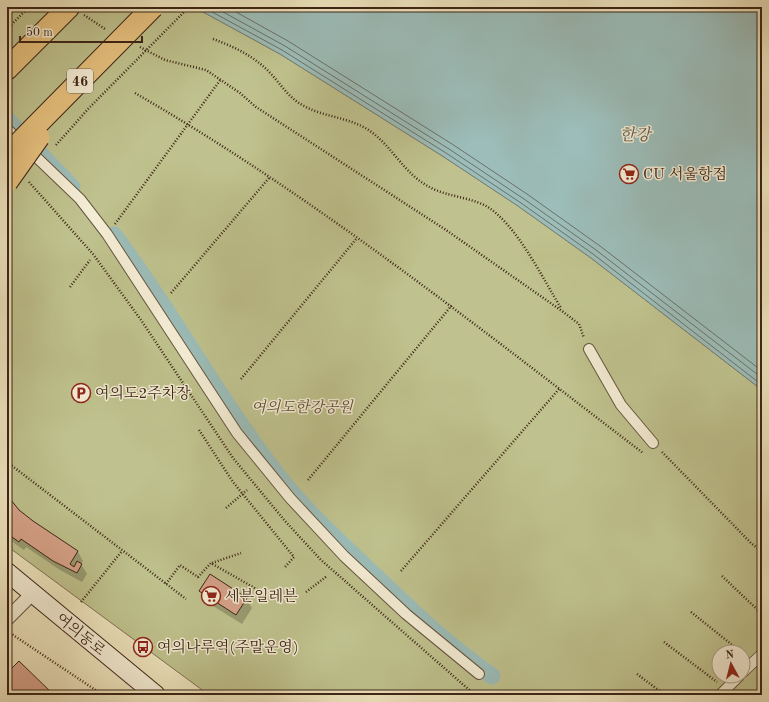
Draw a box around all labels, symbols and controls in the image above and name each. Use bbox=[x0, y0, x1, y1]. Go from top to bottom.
scale bar bbox=[20, 18, 142, 44]
text: 50 m bbox=[26, 26, 53, 39]
road number: 46 bbox=[67, 69, 93, 93]
water label: 한강 bbox=[620, 126, 653, 144]
supermarket icon: CU 서울항점 bbox=[618, 163, 640, 185]
place label: CU 서울항점 bbox=[643, 166, 727, 183]
parking icon: 여의도2주차장 bbox=[70, 382, 92, 404]
place label: 여의도2주차장 bbox=[95, 385, 191, 402]
park label: 여의도한강공원 bbox=[251, 399, 354, 416]
supermarket icon: 세븐일레븐 bbox=[200, 585, 222, 607]
place label: 세븐일레븐 bbox=[225, 587, 298, 605]
street label: 여의동로 bbox=[53, 610, 109, 660]
bus stop icon: 여의나루역(주말운영) bbox=[132, 636, 154, 658]
place label: 여의나루역(주말운영) bbox=[157, 639, 299, 656]
north arrow bbox=[711, 644, 751, 684]
text: N bbox=[725, 650, 735, 662]

